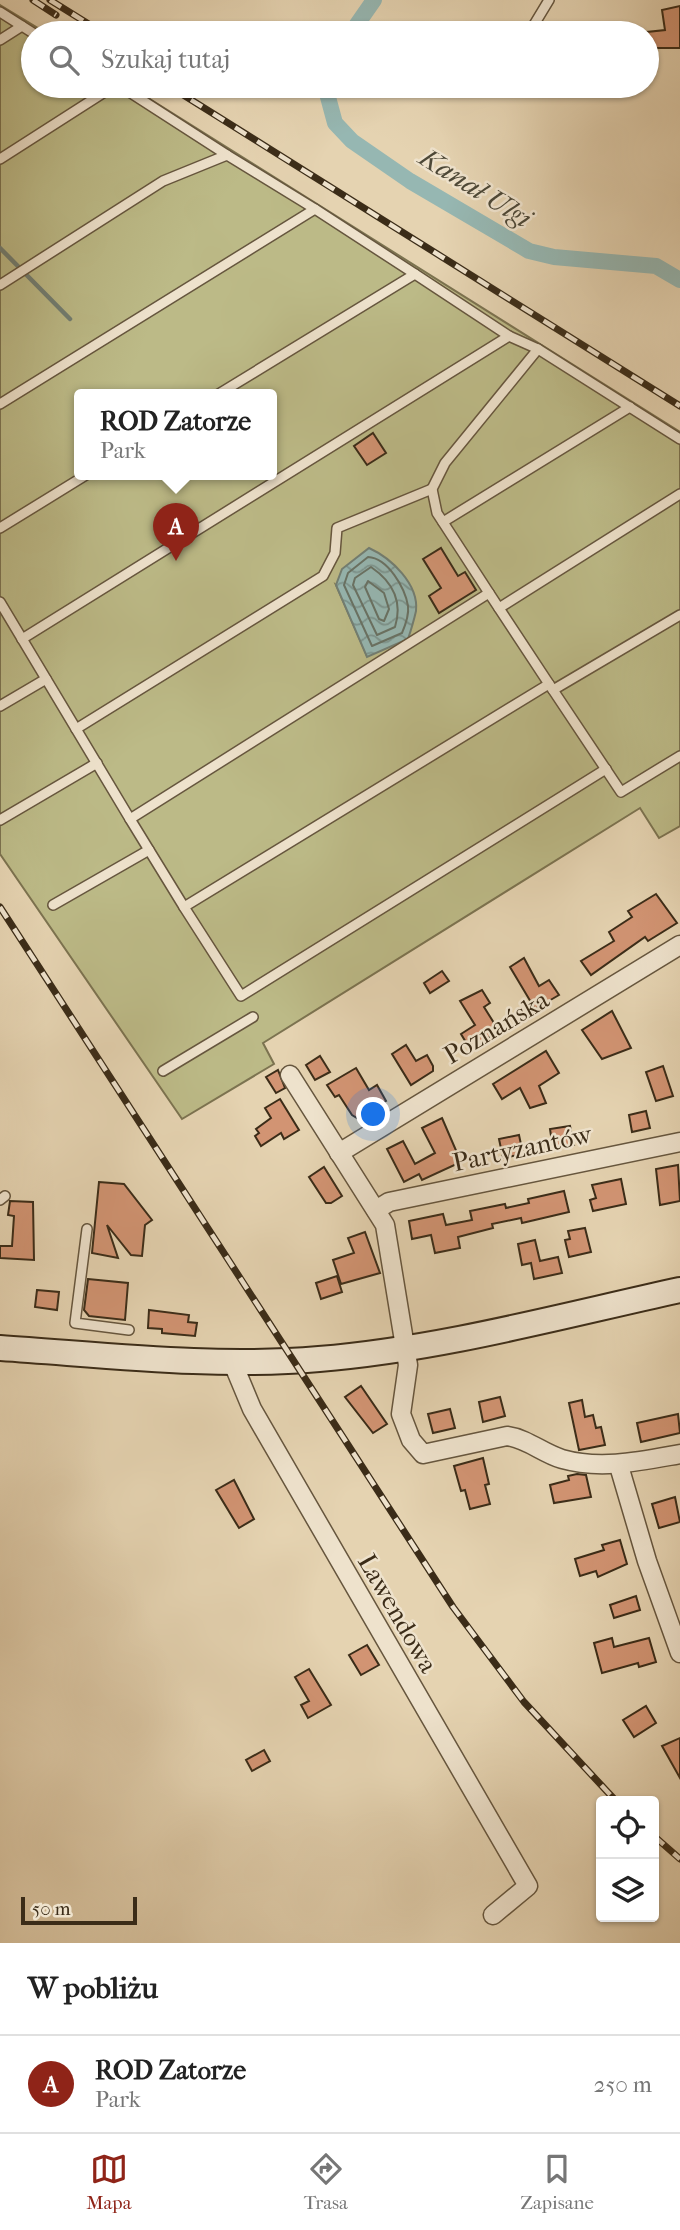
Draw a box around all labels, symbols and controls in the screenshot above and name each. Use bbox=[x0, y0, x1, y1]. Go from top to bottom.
search box bbox=[21, 21, 659, 98]
icon: search bbox=[45, 41, 83, 79]
text: Szukaj tutaj bbox=[101, 44, 230, 75]
water label: Kanał Ulgi bbox=[412, 139, 539, 236]
popup bbox=[74, 389, 277, 480]
text: ROD Zatorze bbox=[100, 406, 251, 437]
text: Park bbox=[100, 437, 146, 464]
pin: A bbox=[153, 503, 199, 561]
street label: Poznańska bbox=[438, 984, 555, 1071]
your location bbox=[356, 1097, 390, 1131]
street label: Partyzantów bbox=[450, 1118, 595, 1178]
street label: Lawendowa bbox=[351, 1548, 444, 1679]
map controls bbox=[596, 1796, 659, 1922]
button: locate bbox=[596, 1796, 659, 1859]
button: layers bbox=[596, 1859, 659, 1922]
scale bar bbox=[21, 1894, 136, 1926]
text: 50 m bbox=[32, 1898, 71, 1920]
text: W pobliżu bbox=[28, 1971, 158, 2006]
text: ROD Zatorze bbox=[95, 2055, 246, 2086]
text: A bbox=[44, 2071, 58, 2098]
text: 250 m bbox=[594, 2071, 652, 2098]
text: Park bbox=[95, 2086, 141, 2113]
tab: Mapa bbox=[86, 2150, 131, 2214]
tab: Trasa bbox=[304, 2150, 348, 2214]
tab: Zapisane bbox=[520, 2150, 594, 2214]

